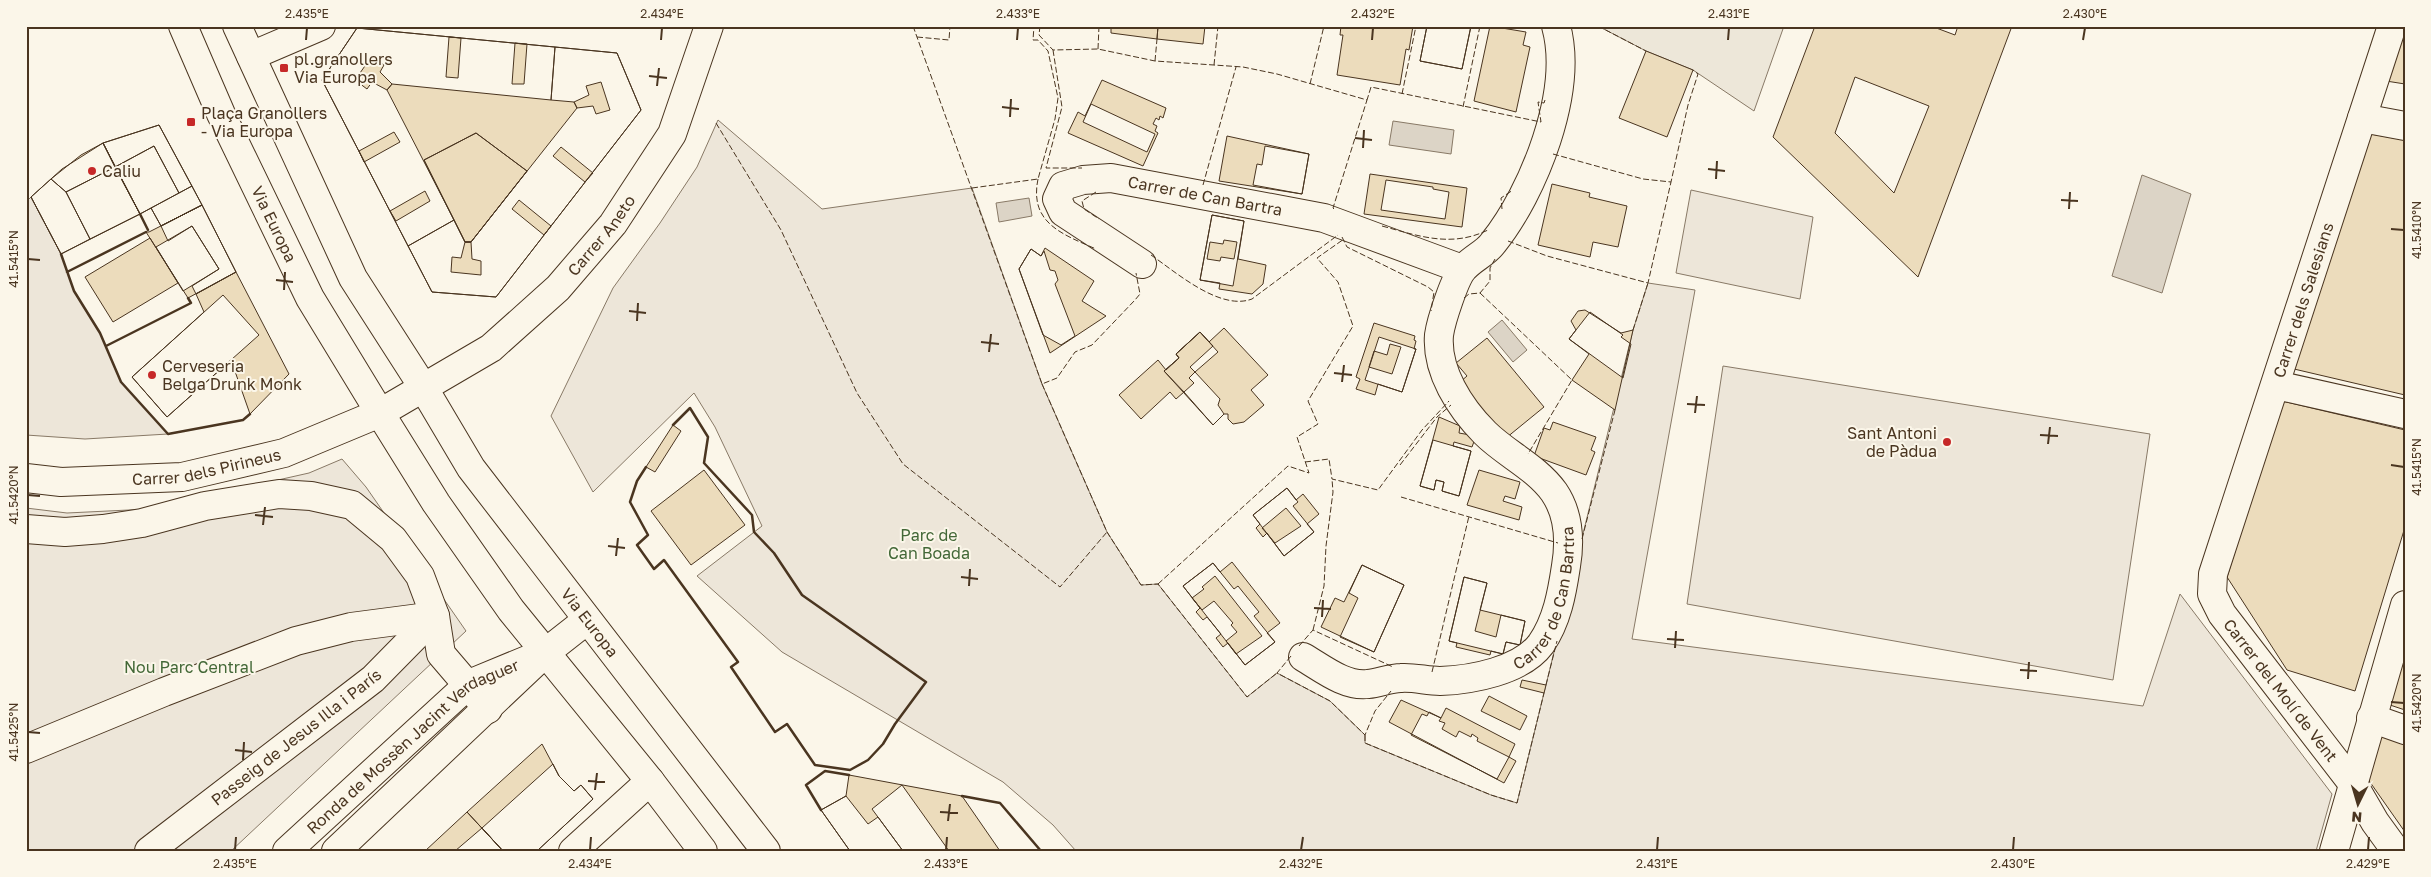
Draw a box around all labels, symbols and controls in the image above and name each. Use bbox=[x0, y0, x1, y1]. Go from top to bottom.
text: 2.435°E bbox=[285, 6, 329, 21]
text: 2.434°E bbox=[640, 6, 684, 21]
text: 2.433°E bbox=[996, 6, 1040, 21]
text: 2.432°E bbox=[1351, 6, 1395, 21]
text: 2.431°E bbox=[1708, 6, 1750, 21]
text: 2.430°E bbox=[2063, 6, 2107, 21]
place label: pl.granollers Via Europa bbox=[294, 49, 393, 87]
marker: pl.granollers Via Europa bbox=[278, 62, 290, 74]
place label: Plaça Granollers - Via Europa bbox=[201, 103, 327, 141]
marker: Plaça Granollers - Via Europa bbox=[185, 116, 197, 128]
place label: Caliu bbox=[102, 161, 141, 181]
marker: Caliu bbox=[86, 165, 98, 177]
street label: Carrer de Can Bartra bbox=[1126, 171, 1284, 220]
street label: Via Europa bbox=[247, 183, 301, 265]
street label: Carrer Aneto bbox=[563, 191, 639, 280]
text: 41.5410°N bbox=[2409, 201, 2424, 259]
street label: Carrer dels Salesians bbox=[2268, 220, 2338, 380]
text: 41.5415°N bbox=[6, 230, 21, 288]
place label: Cerveseria Belga Drunk Monk bbox=[162, 356, 302, 394]
marker: Cerveseria Belga Drunk Monk bbox=[146, 369, 158, 381]
place label: Sant Antoni de Pàdua bbox=[1847, 423, 1937, 461]
marker: Sant Antoni de Pàdua bbox=[1941, 436, 1953, 448]
text: 41.5415°N bbox=[2409, 438, 2424, 496]
street label: Carrer dels Pirineus bbox=[132, 444, 283, 489]
text: 41.5420°N bbox=[6, 465, 21, 525]
park label: Parc de Can Boada bbox=[888, 525, 970, 563]
street label: Carrer de Can Bartra bbox=[1509, 526, 1578, 674]
street label: Via Europa bbox=[557, 584, 623, 661]
street label: Carrer del Molí de Vent bbox=[2219, 615, 2342, 766]
street label: Ronda de Mossèn Jacint Verdaguer bbox=[302, 655, 522, 838]
park label: Nou Parc Central bbox=[124, 657, 254, 677]
street label: Passeig de Jesus Illa i París bbox=[207, 664, 385, 810]
text: 41.5420°N bbox=[2409, 673, 2424, 733]
text: 41.5425°N bbox=[6, 703, 21, 761]
north arrow bbox=[2334, 780, 2384, 830]
text: N bbox=[2351, 809, 2363, 826]
text: 2.435°E bbox=[213, 856, 257, 871]
text: 2.434°E bbox=[568, 856, 612, 871]
text: 2.433°E bbox=[924, 856, 968, 871]
text: 2.432°E bbox=[1279, 856, 1323, 871]
text: 2.431°E bbox=[1636, 856, 1678, 871]
text: 2.430°E bbox=[1991, 856, 2035, 871]
text: 2.429°E bbox=[2346, 856, 2390, 871]

